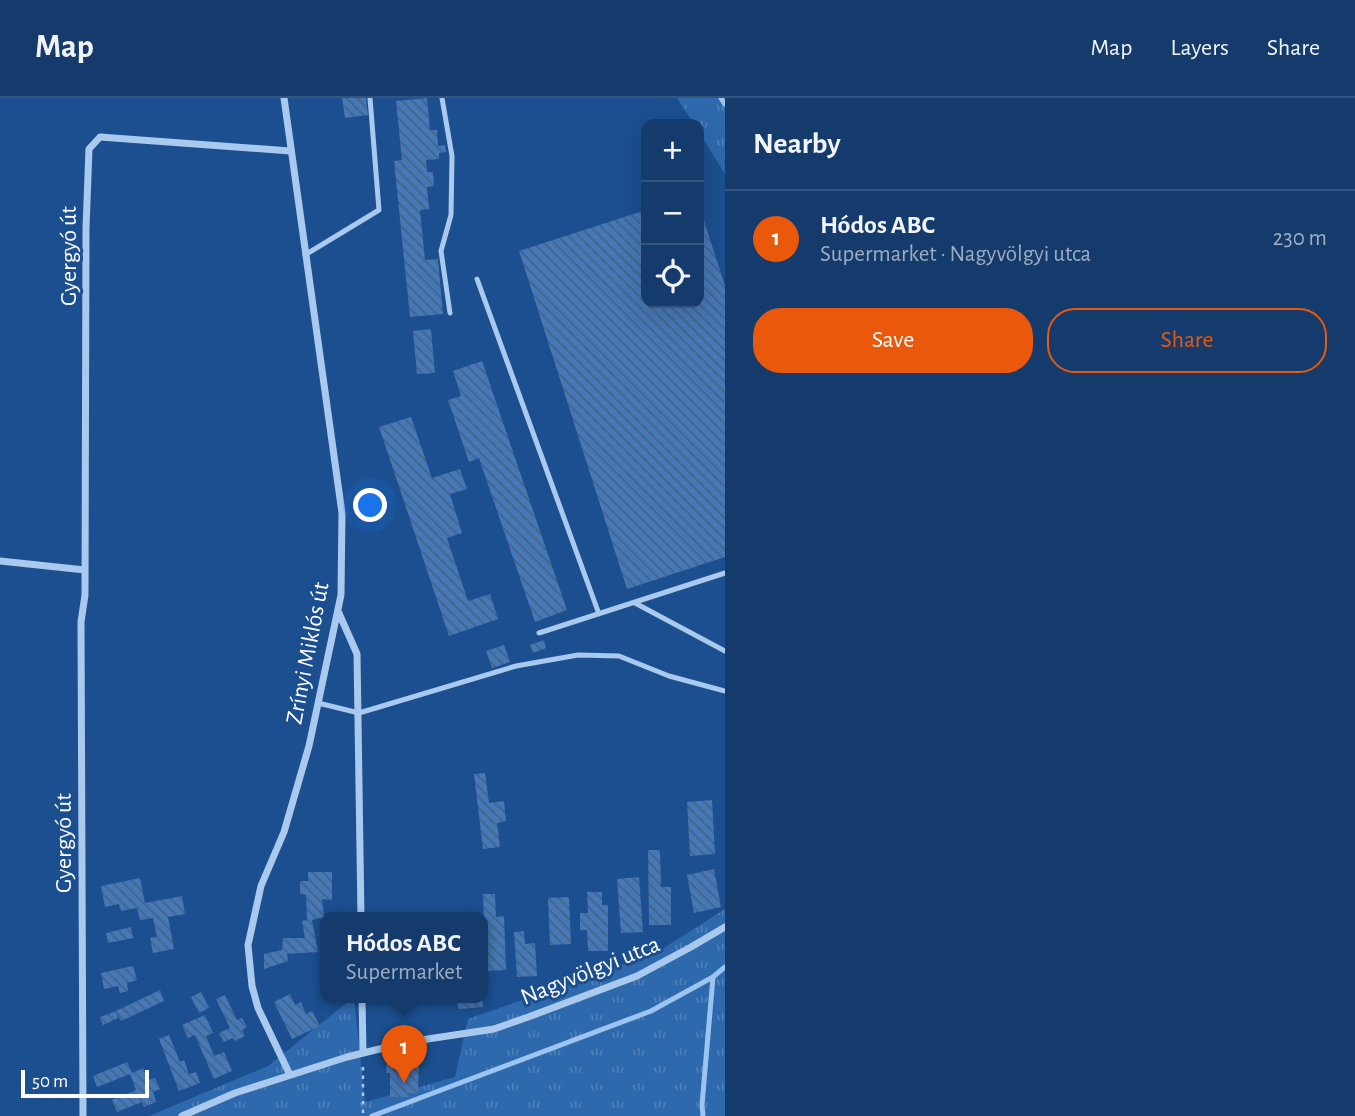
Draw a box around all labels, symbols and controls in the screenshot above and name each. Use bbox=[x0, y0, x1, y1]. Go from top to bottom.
text: Map bbox=[35, 31, 94, 64]
text: Map bbox=[1090, 36, 1132, 60]
text: Layers bbox=[1170, 36, 1229, 60]
text: Share bbox=[1267, 36, 1320, 60]
map controls bbox=[641, 119, 704, 308]
button: + bbox=[641, 119, 704, 182]
text: Nearby bbox=[753, 129, 841, 159]
button: − bbox=[641, 182, 704, 245]
street label: Gyergyó út bbox=[57, 206, 81, 306]
text: Hódos ABC bbox=[820, 212, 935, 238]
text: 1 bbox=[772, 227, 780, 250]
text: 230 m bbox=[1273, 227, 1327, 250]
text: Supermarket · Nagyvölgyi utca bbox=[820, 243, 1091, 266]
button: locate bbox=[641, 245, 704, 308]
button: Save bbox=[753, 308, 1033, 373]
button: Share bbox=[1047, 308, 1327, 373]
your location bbox=[353, 488, 387, 522]
street label: Zrínyi Miklós út bbox=[282, 580, 334, 726]
street label: Gyergyó út bbox=[52, 793, 76, 893]
popup bbox=[320, 912, 488, 1003]
text: Hódos ABC bbox=[346, 930, 461, 956]
street label: Nagyvölgyi utca bbox=[517, 932, 663, 1010]
text: Supermarket bbox=[346, 961, 462, 984]
pin: 1 bbox=[381, 1025, 427, 1083]
scale bar bbox=[21, 1067, 149, 1099]
text: 50 m bbox=[32, 1072, 68, 1091]

